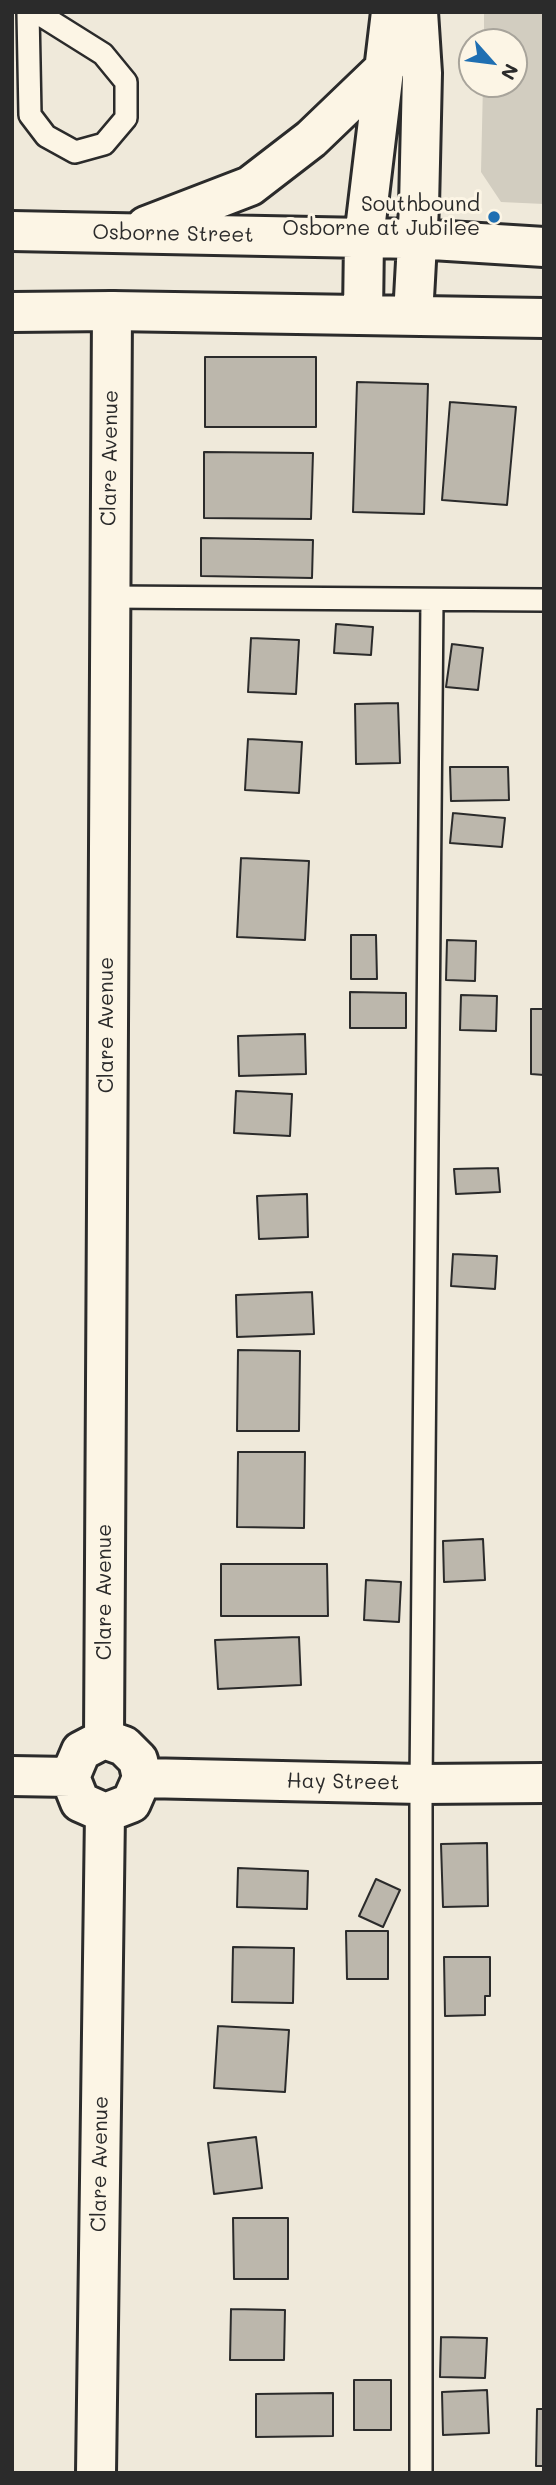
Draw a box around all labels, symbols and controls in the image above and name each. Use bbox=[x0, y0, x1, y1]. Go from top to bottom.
north arrow bbox=[458, 28, 528, 98]
text: N bbox=[496, 60, 525, 84]
place label: Southbound Osborne at Jubilee bbox=[282, 192, 480, 242]
marker: Southbound Osborne at Jubilee bbox=[486, 209, 502, 225]
street label: Osborne Street bbox=[92, 220, 254, 248]
street label: Clare Avenue bbox=[96, 390, 124, 526]
street label: Clare Avenue bbox=[94, 957, 120, 1093]
street label: Clare Avenue bbox=[92, 1524, 118, 1660]
street label: Hay Street bbox=[286, 1768, 400, 1796]
street label: Clare Avenue bbox=[86, 2096, 114, 2232]

